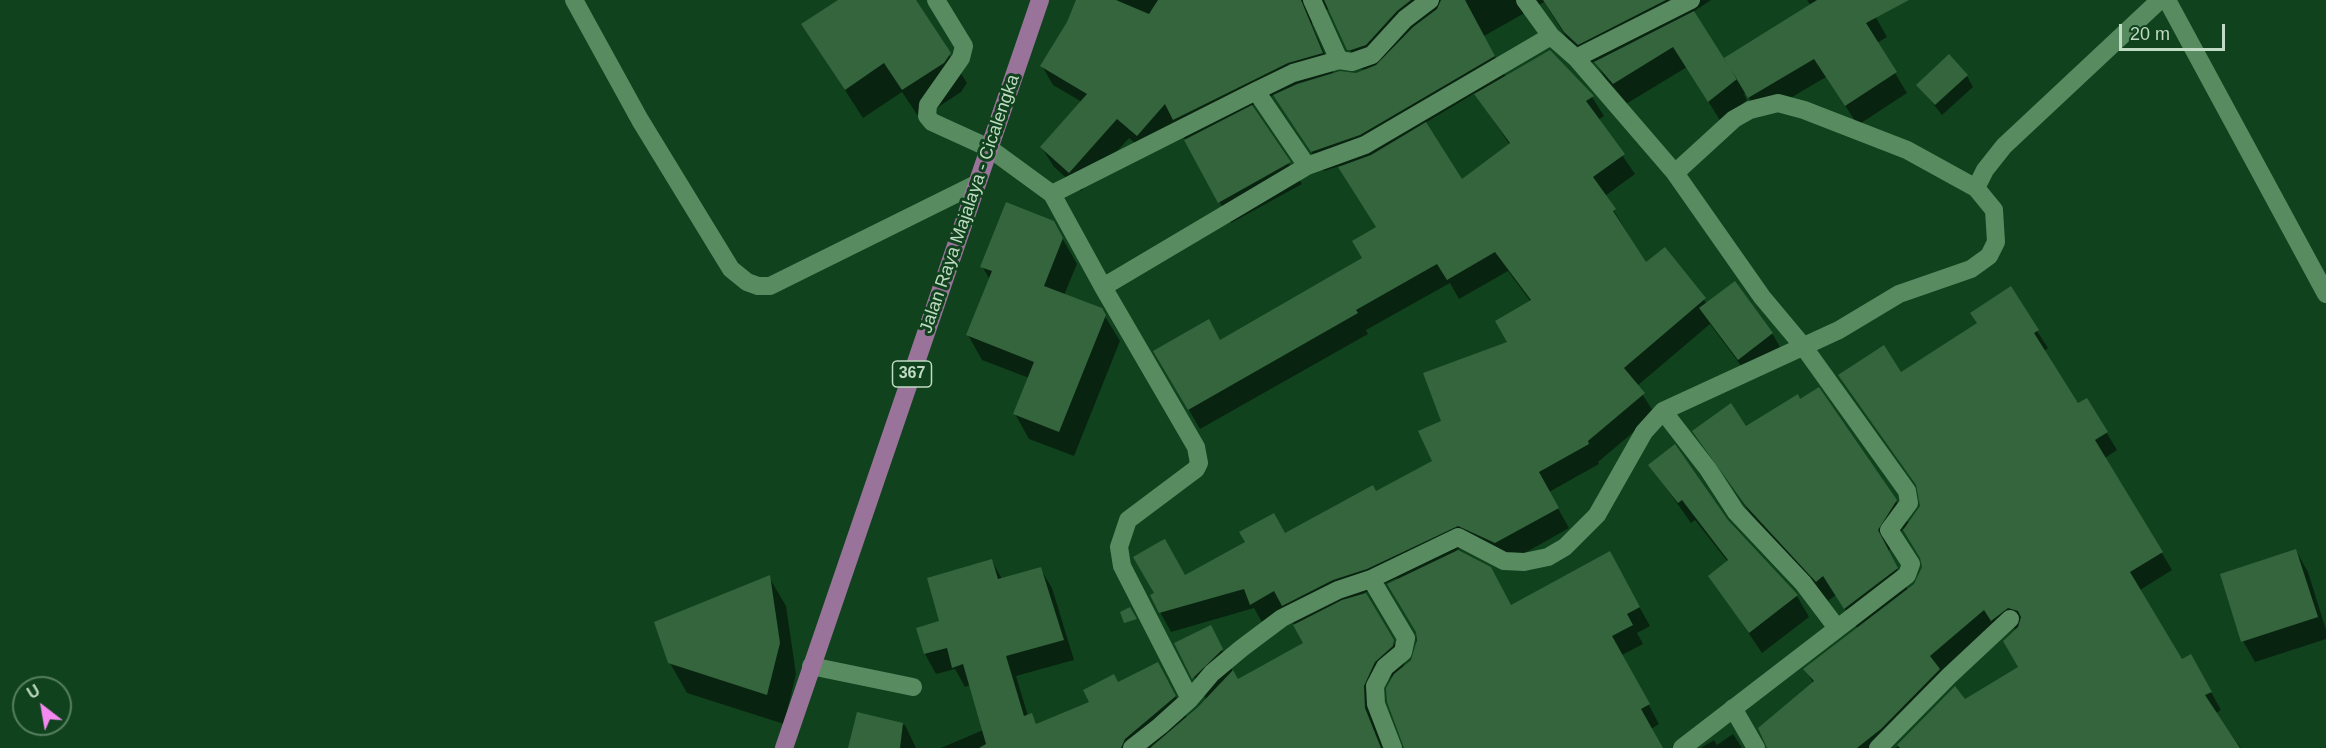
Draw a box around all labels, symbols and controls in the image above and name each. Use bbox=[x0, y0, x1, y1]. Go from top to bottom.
scale bar bbox=[2122, 12, 2228, 50]
text: 20 m bbox=[2130, 24, 2170, 44]
street label: Jalan Raya Majalaya - Cicalengka bbox=[915, 72, 1025, 336]
road number: 367 bbox=[892, 361, 932, 387]
north arrow bbox=[12, 676, 72, 736]
text: U bbox=[24, 682, 43, 702]

